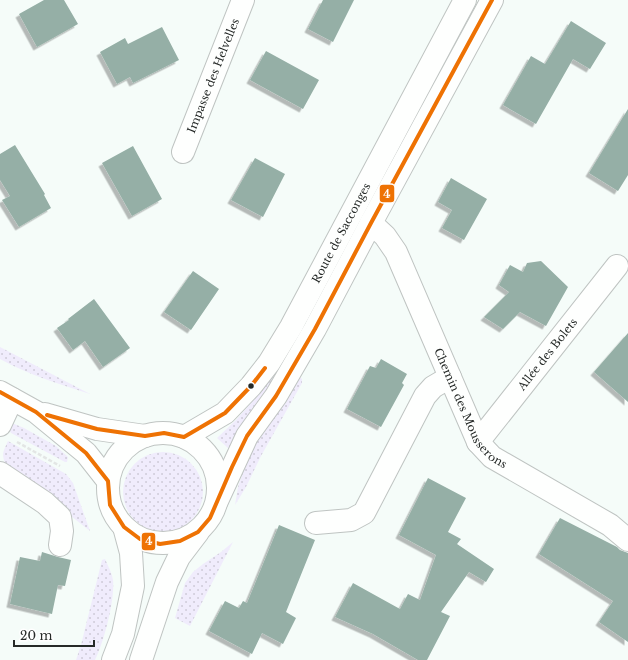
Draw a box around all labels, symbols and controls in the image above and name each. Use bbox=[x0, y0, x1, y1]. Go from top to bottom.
street label: Impasse des Helvelles bbox=[184, 16, 242, 135]
street label: Route de Sacconges bbox=[309, 180, 373, 285]
line badge: 4 bbox=[379, 184, 395, 203]
text: 4 bbox=[383, 187, 391, 201]
street label: Allée des Bolets bbox=[514, 315, 580, 394]
street label: Chemin des Mousserons bbox=[431, 346, 510, 471]
unlabelled marker bbox=[246, 381, 256, 391]
line badge: 4 bbox=[141, 532, 156, 551]
text: 4 bbox=[145, 534, 153, 548]
scale bar bbox=[14, 622, 94, 648]
text: 20 m bbox=[20, 628, 52, 643]

